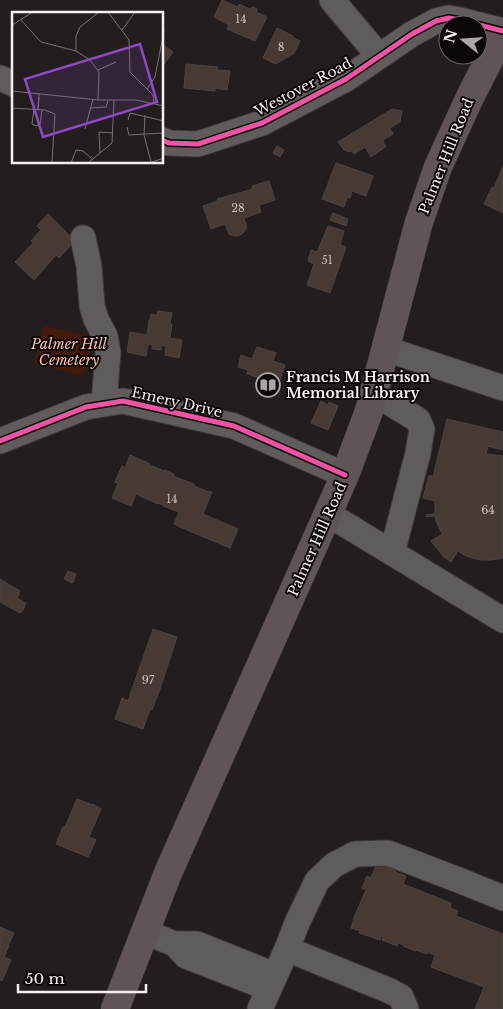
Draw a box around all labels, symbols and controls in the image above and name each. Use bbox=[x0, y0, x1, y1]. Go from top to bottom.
inset map bbox=[12, 12, 164, 164]
house number: 14 bbox=[235, 12, 247, 26]
north arrow bbox=[438, 15, 488, 65]
text: N bbox=[440, 27, 461, 45]
house number: 8 bbox=[278, 40, 284, 54]
street label: Westover Road bbox=[250, 53, 355, 121]
street label: Palmer Hill Road bbox=[415, 95, 478, 217]
house number: 28 bbox=[231, 201, 245, 215]
house number: 51 bbox=[321, 253, 333, 267]
park label: Palmer Hill Cemetery bbox=[30, 335, 108, 369]
place label: Francis M Harrison Memorial Library bbox=[286, 368, 430, 402]
library icon: Francis M Harrison Memorial Library bbox=[255, 372, 281, 398]
street label: Emery Drive bbox=[130, 383, 224, 421]
street label: Palmer Hill Road bbox=[284, 479, 351, 599]
house number: 14 bbox=[166, 492, 178, 506]
house number: 64 bbox=[481, 503, 495, 517]
house number: 97 bbox=[142, 673, 155, 687]
scale bar bbox=[18, 962, 145, 994]
text: 50 m bbox=[25, 969, 65, 988]

